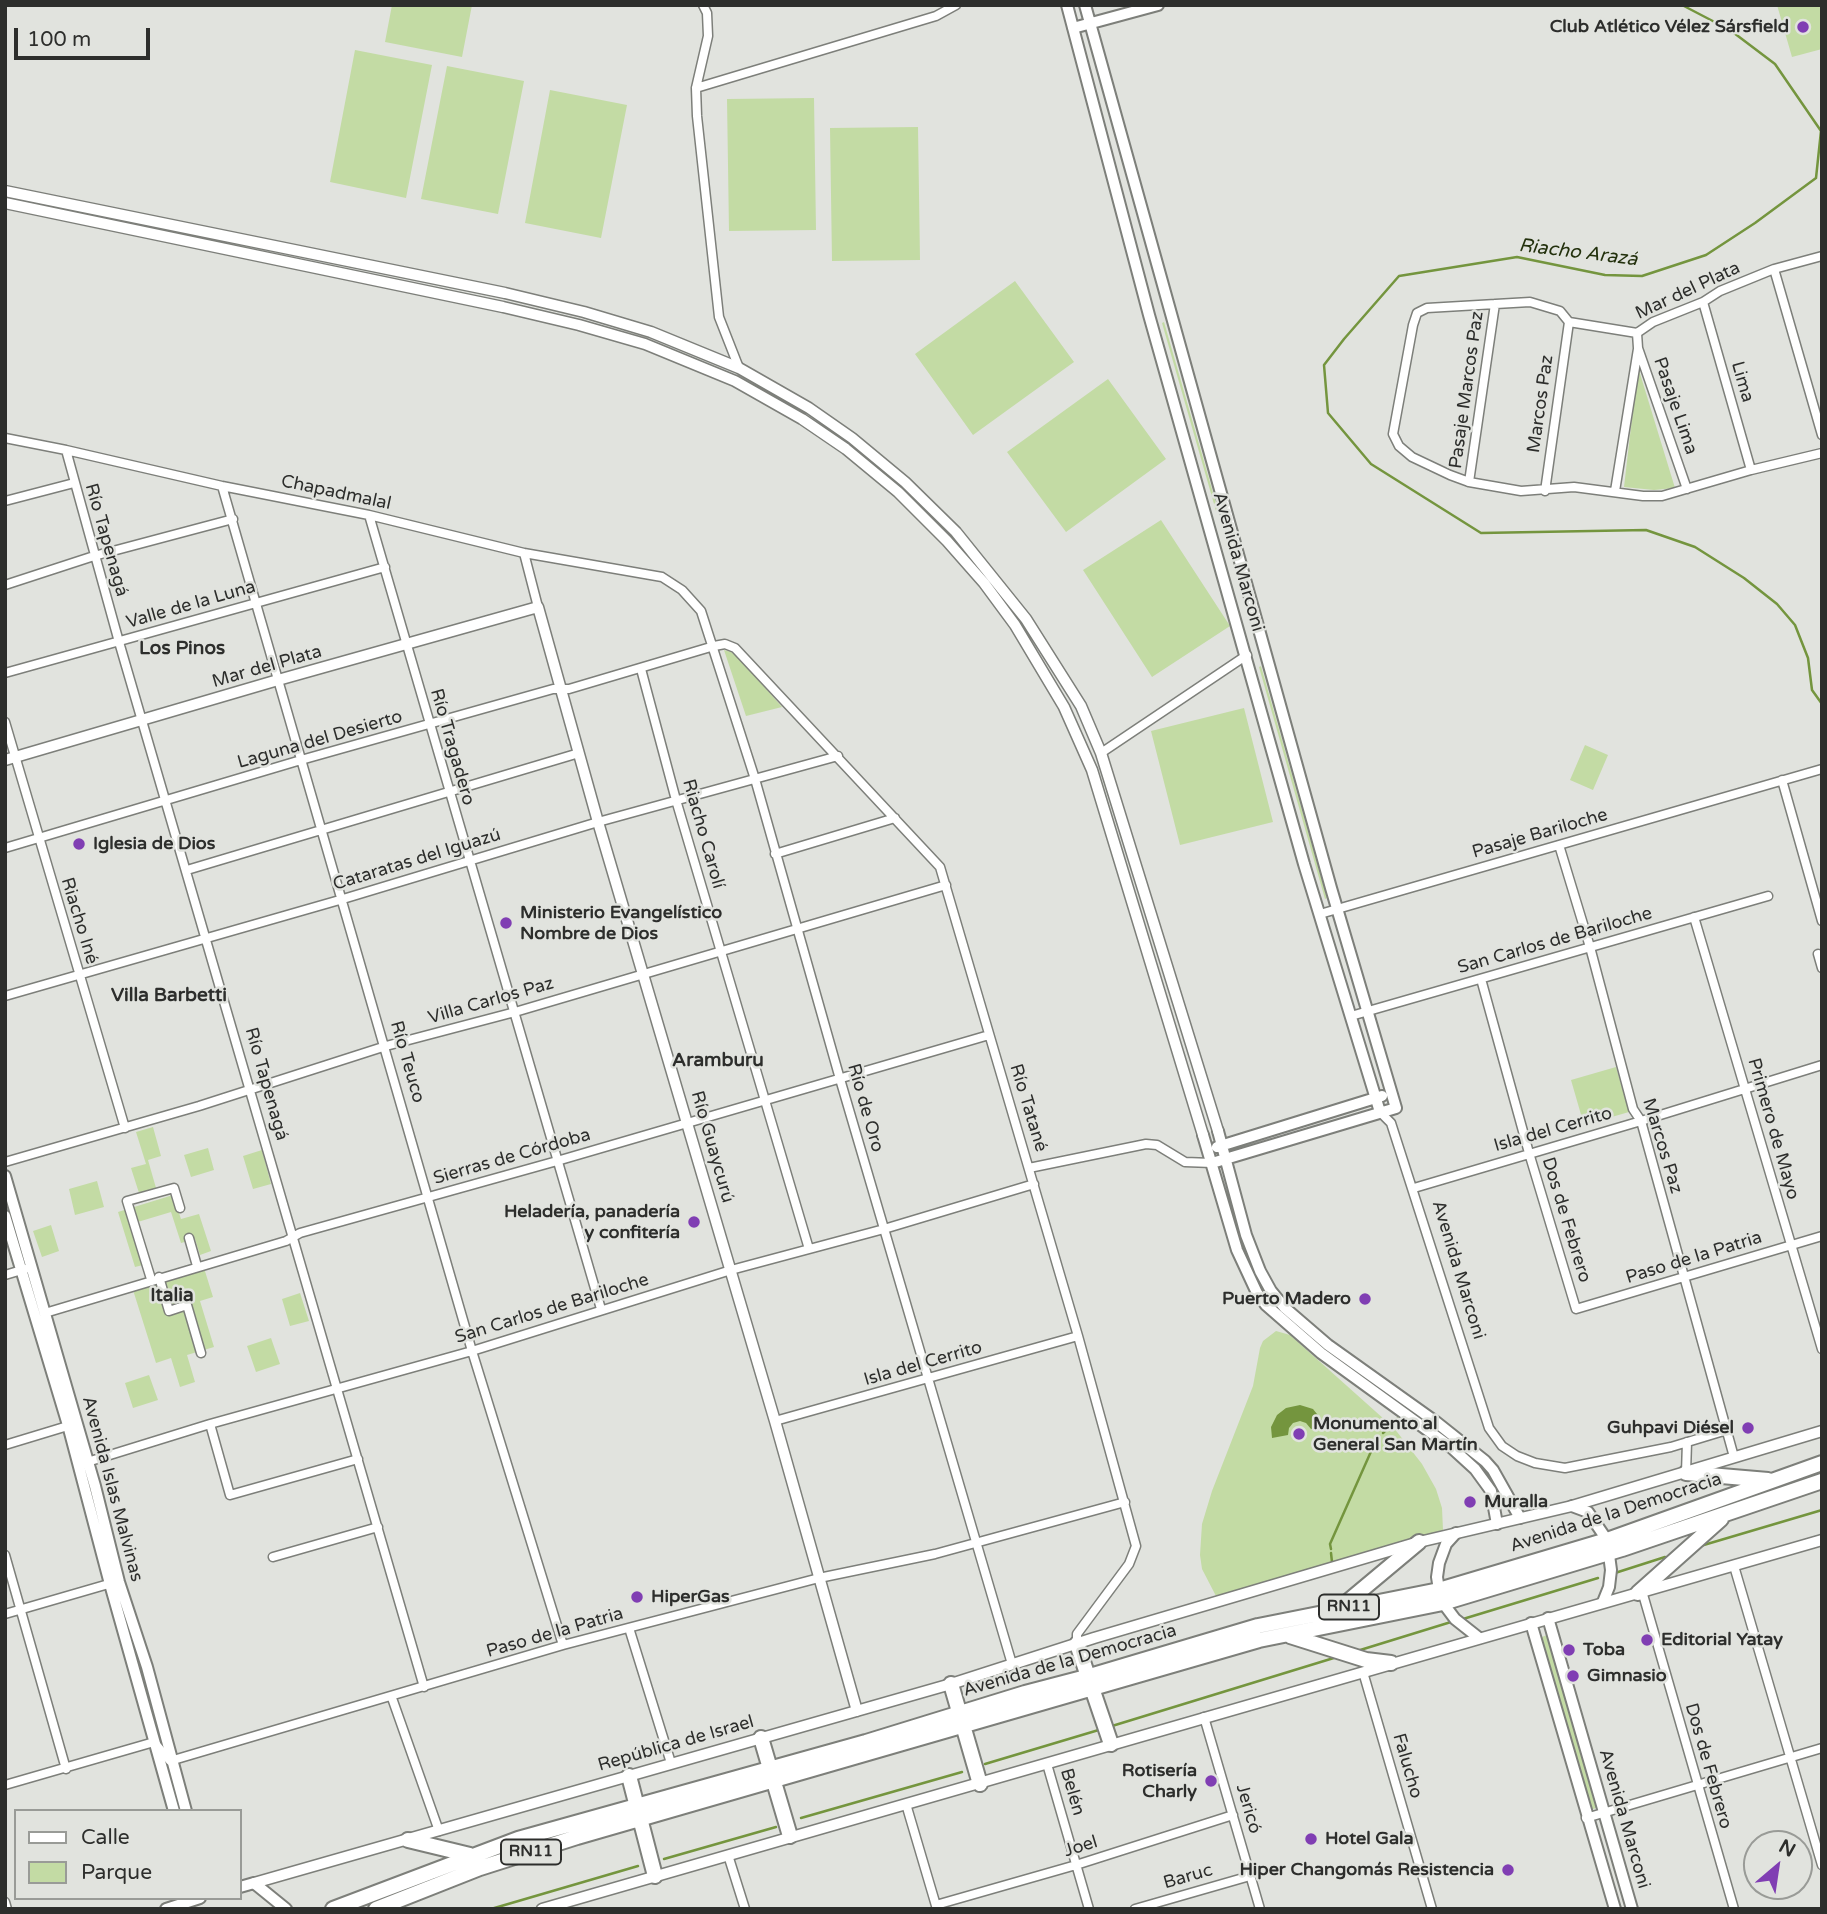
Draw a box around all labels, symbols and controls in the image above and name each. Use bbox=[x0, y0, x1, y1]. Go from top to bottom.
scale bar bbox=[18, 14, 154, 58]
place label: Club Atlético Vélez Sársfield bbox=[1550, 16, 1789, 38]
marker: Club Atlético Vélez Sársfield bbox=[1795, 19, 1811, 35]
text: 100 m bbox=[27, 27, 91, 52]
water label: Riacho Arazá bbox=[1517, 234, 1639, 272]
street label: Mar del Plata bbox=[1632, 257, 1744, 325]
street label: Pasaje Marcos Paz bbox=[1445, 310, 1489, 470]
street label: Marcos Paz bbox=[1523, 354, 1559, 454]
street label: Pasaje Lima bbox=[1648, 355, 1702, 457]
street label: Lima bbox=[1726, 359, 1758, 405]
street label: Chapadmalal bbox=[279, 471, 393, 515]
street label: Río Tapenagá bbox=[80, 481, 132, 599]
street label: Avenida Marconi bbox=[1208, 490, 1268, 634]
street label: Valle de la Luna bbox=[124, 576, 258, 634]
district label: Los Pinos bbox=[139, 638, 225, 660]
street label: Mar del Plata bbox=[210, 641, 324, 693]
street label: Río Tragadero bbox=[425, 686, 479, 808]
street label: Laguna del Desierto bbox=[235, 706, 405, 774]
street label: Riacho Carolí bbox=[677, 777, 729, 891]
street label: Pasaje Bariloche bbox=[1470, 804, 1610, 864]
street label: Cataratas del Iguazú bbox=[330, 824, 504, 896]
place label: Iglesia de Dios bbox=[93, 833, 215, 855]
marker: Iglesia de Dios bbox=[71, 836, 87, 852]
street label: Riacho Iné bbox=[56, 875, 102, 967]
place label: Ministerio Evangelístico Nombre de Dios bbox=[520, 902, 722, 944]
street label: San Carlos de Bariloche bbox=[1455, 903, 1655, 979]
marker: Ministerio Evangelístico Nombre de Dios bbox=[498, 915, 514, 931]
street label: Villa Carlos Paz bbox=[426, 973, 556, 1029]
district label: Villa Barbetti bbox=[111, 985, 227, 1007]
street label: Río Teuco bbox=[385, 1018, 429, 1106]
street label: Río Tapenagá bbox=[240, 1025, 292, 1143]
district label: Aramburu bbox=[672, 1050, 764, 1072]
street label: Primero de Mayo bbox=[1742, 1056, 1804, 1202]
street label: Río de Oro bbox=[842, 1061, 888, 1155]
street label: Río Tatané bbox=[1004, 1062, 1052, 1154]
street label: Río Guaycurú bbox=[686, 1089, 738, 1205]
street label: Marcos Paz bbox=[1637, 1096, 1687, 1196]
street label: Isla del Cerrito bbox=[1491, 1103, 1615, 1157]
street label: Sierras de Córdoba bbox=[431, 1124, 593, 1190]
street label: Dos de Febrero bbox=[1537, 1155, 1595, 1285]
street label: Avenida Marconi bbox=[1427, 1198, 1489, 1342]
place label: Heladería, panadería y confitería bbox=[504, 1201, 680, 1244]
marker: Heladería, panadería y confitería bbox=[686, 1214, 702, 1230]
street label: Paso de la Patria bbox=[1623, 1227, 1765, 1289]
street label: San Carlos de Bariloche bbox=[453, 1269, 651, 1349]
district label: Italia bbox=[150, 1285, 194, 1307]
place label: Puerto Madero bbox=[1222, 1288, 1351, 1310]
marker: Puerto Madero bbox=[1357, 1291, 1373, 1307]
street label: Isla del Cerrito bbox=[861, 1337, 985, 1391]
street label: Avenida Islas Malvinas bbox=[77, 1394, 147, 1584]
place label: Monumento al General San Martín bbox=[1313, 1413, 1478, 1456]
place label: Guhpavi Diésel bbox=[1607, 1417, 1734, 1439]
marker: Guhpavi Diésel bbox=[1740, 1420, 1756, 1436]
marker: Monumento al General San Martín bbox=[1291, 1426, 1307, 1442]
street label: Avenida de la Democracia bbox=[1508, 1469, 1724, 1557]
place label: Muralla bbox=[1484, 1491, 1548, 1513]
marker: Muralla bbox=[1462, 1494, 1478, 1510]
place label: HiperGas bbox=[651, 1586, 730, 1608]
marker: HiperGas bbox=[629, 1589, 645, 1605]
road number: RN11 bbox=[1319, 1595, 1379, 1620]
street label: Paso de la Patria bbox=[484, 1603, 626, 1663]
street label: Avenida de la Democracia bbox=[961, 1620, 1179, 1702]
place label: Editorial Yatay bbox=[1661, 1629, 1783, 1651]
marker: Editorial Yatay bbox=[1639, 1632, 1655, 1648]
place label: Toba bbox=[1583, 1639, 1625, 1661]
marker: Toba bbox=[1561, 1642, 1577, 1658]
place label: Gimnasio bbox=[1587, 1665, 1667, 1687]
marker: Gimnasio bbox=[1565, 1668, 1581, 1684]
street label: Dos de Febrero bbox=[1680, 1701, 1736, 1831]
street label: República de Israel bbox=[595, 1711, 757, 1777]
street label: Falucho bbox=[1387, 1731, 1427, 1801]
street label: Avenida Marconi bbox=[1594, 1747, 1654, 1891]
place label: Rotisería Charly bbox=[1122, 1760, 1197, 1802]
street label: Belén bbox=[1055, 1766, 1089, 1818]
marker: Rotisería Charly bbox=[1203, 1773, 1219, 1789]
street label: Jericó bbox=[1231, 1782, 1265, 1836]
legend bbox=[14, 1809, 242, 1900]
text: Calle bbox=[81, 1825, 130, 1850]
place label: Hotel Gala bbox=[1325, 1828, 1414, 1850]
north arrow bbox=[1743, 1830, 1813, 1900]
marker: Hotel Gala bbox=[1303, 1831, 1319, 1847]
street label: Joel bbox=[1062, 1832, 1100, 1862]
text: N bbox=[1775, 1835, 1799, 1862]
road number: RN11 bbox=[501, 1840, 561, 1864]
place label: Hiper Changomás Resistencia bbox=[1239, 1859, 1494, 1881]
text: Parque bbox=[81, 1860, 152, 1885]
street label: Baruc bbox=[1161, 1860, 1215, 1894]
marker: Hiper Changomás Resistencia bbox=[1500, 1862, 1516, 1878]

